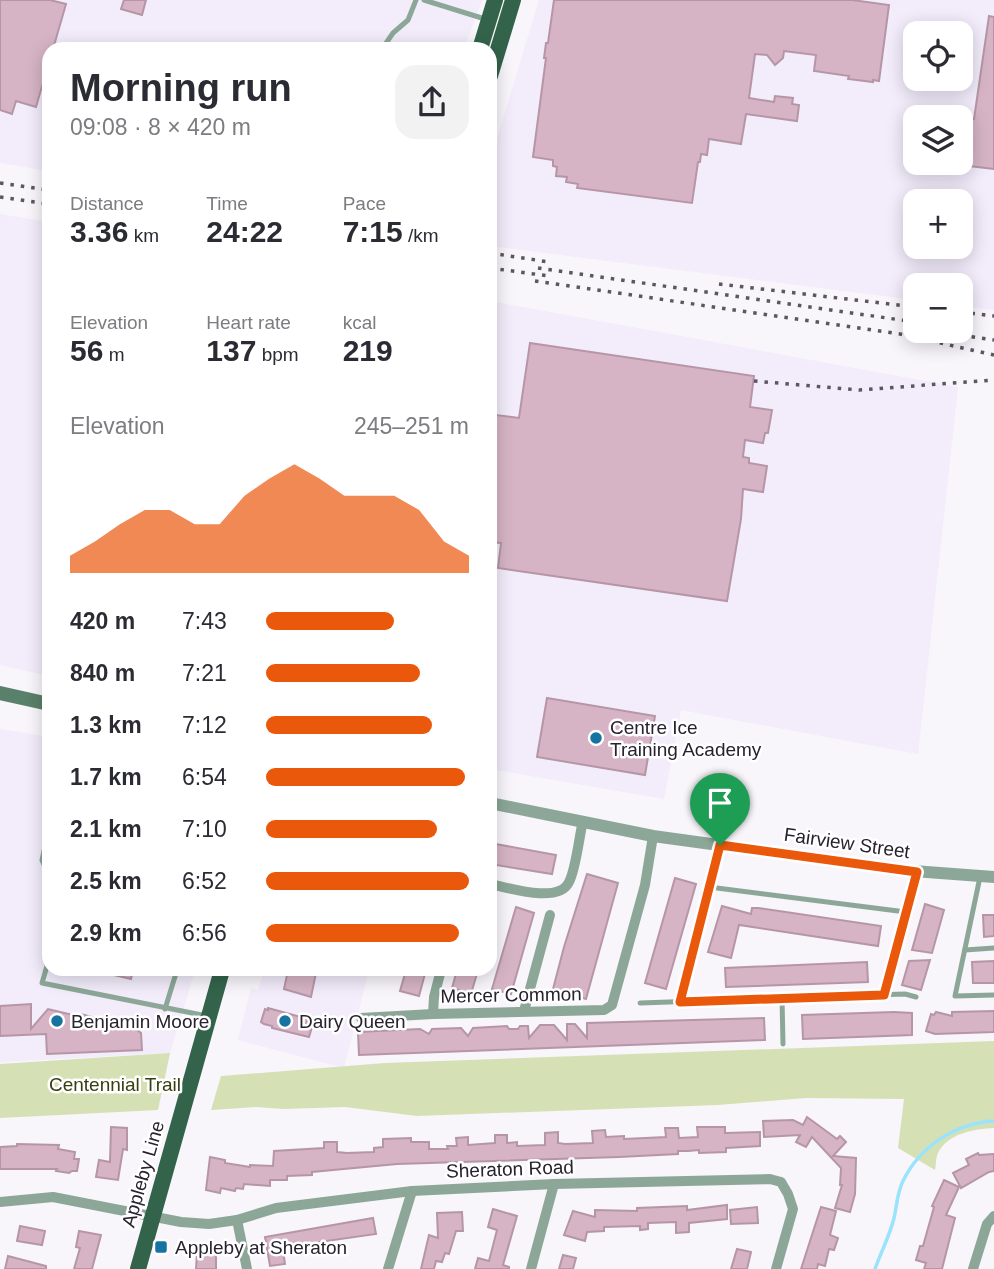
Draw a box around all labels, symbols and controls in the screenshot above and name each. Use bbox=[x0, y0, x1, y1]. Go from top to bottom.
map controls bbox=[903, 21, 973, 343]
button: locate bbox=[903, 21, 973, 91]
button: share bbox=[395, 65, 469, 139]
text: Morning run bbox=[70, 67, 292, 109]
button: layers bbox=[903, 105, 973, 175]
text: 09:08 · 8 × 420 m bbox=[70, 114, 251, 140]
button: + bbox=[903, 189, 973, 259]
text: Distance bbox=[70, 193, 144, 214]
text: Time bbox=[206, 193, 248, 214]
text: Pace bbox=[343, 193, 386, 214]
text: 3.36 bbox=[70, 215, 128, 248]
text: 24:22 bbox=[206, 215, 283, 248]
text: 7:15 bbox=[343, 215, 403, 248]
text: km bbox=[128, 225, 159, 246]
text: /km bbox=[403, 225, 439, 246]
button: − bbox=[903, 273, 973, 343]
text: Elevation bbox=[70, 312, 148, 333]
text: Heart rate bbox=[206, 312, 291, 333]
text: kcal bbox=[343, 312, 376, 333]
text: 56 bbox=[70, 334, 103, 367]
text: 137 bbox=[206, 334, 256, 367]
text: 219 bbox=[343, 334, 393, 367]
text: m bbox=[103, 344, 124, 365]
text: bpm bbox=[256, 344, 299, 365]
text: Elevation bbox=[70, 413, 165, 439]
text: 245–251 m bbox=[354, 413, 469, 439]
text: 420 m bbox=[70, 608, 135, 634]
text: 7:43 bbox=[182, 608, 227, 634]
text: 840 m bbox=[70, 660, 135, 686]
text: 7:21 bbox=[182, 660, 227, 686]
text: 1.3 km bbox=[70, 712, 142, 738]
text: 7:12 bbox=[182, 712, 227, 738]
place label: Centre Ice Training Academy bbox=[610, 717, 762, 760]
marker: Centre Ice Training Academy bbox=[588, 730, 604, 746]
text: 1.7 km bbox=[70, 764, 142, 790]
text: 6:54 bbox=[182, 764, 227, 790]
pin bbox=[690, 773, 750, 845]
icon: arrive bbox=[701, 784, 739, 822]
text: 2.1 km bbox=[70, 816, 142, 842]
text: 7:10 bbox=[182, 816, 227, 842]
street label: Fairview Street bbox=[783, 824, 912, 862]
text: 2.5 km bbox=[70, 868, 142, 894]
text: 6:52 bbox=[182, 868, 227, 894]
text: 2.9 km bbox=[70, 920, 142, 946]
text: 6:56 bbox=[182, 920, 227, 946]
street label: Mercer Common bbox=[440, 983, 582, 1007]
place label: Benjamin Moore bbox=[71, 1011, 209, 1032]
place label: Dairy Queen bbox=[299, 1011, 406, 1032]
marker: Benjamin Moore bbox=[49, 1013, 65, 1029]
marker: Dairy Queen bbox=[277, 1013, 293, 1029]
park label: Centennial Trail bbox=[49, 1074, 181, 1095]
street label: Appleby Line bbox=[118, 1118, 168, 1230]
street label: Sheraton Road bbox=[446, 1156, 574, 1182]
place label: Appleby at Sheraton bbox=[175, 1237, 347, 1258]
marker: Appleby at Sheraton bbox=[153, 1239, 169, 1255]

